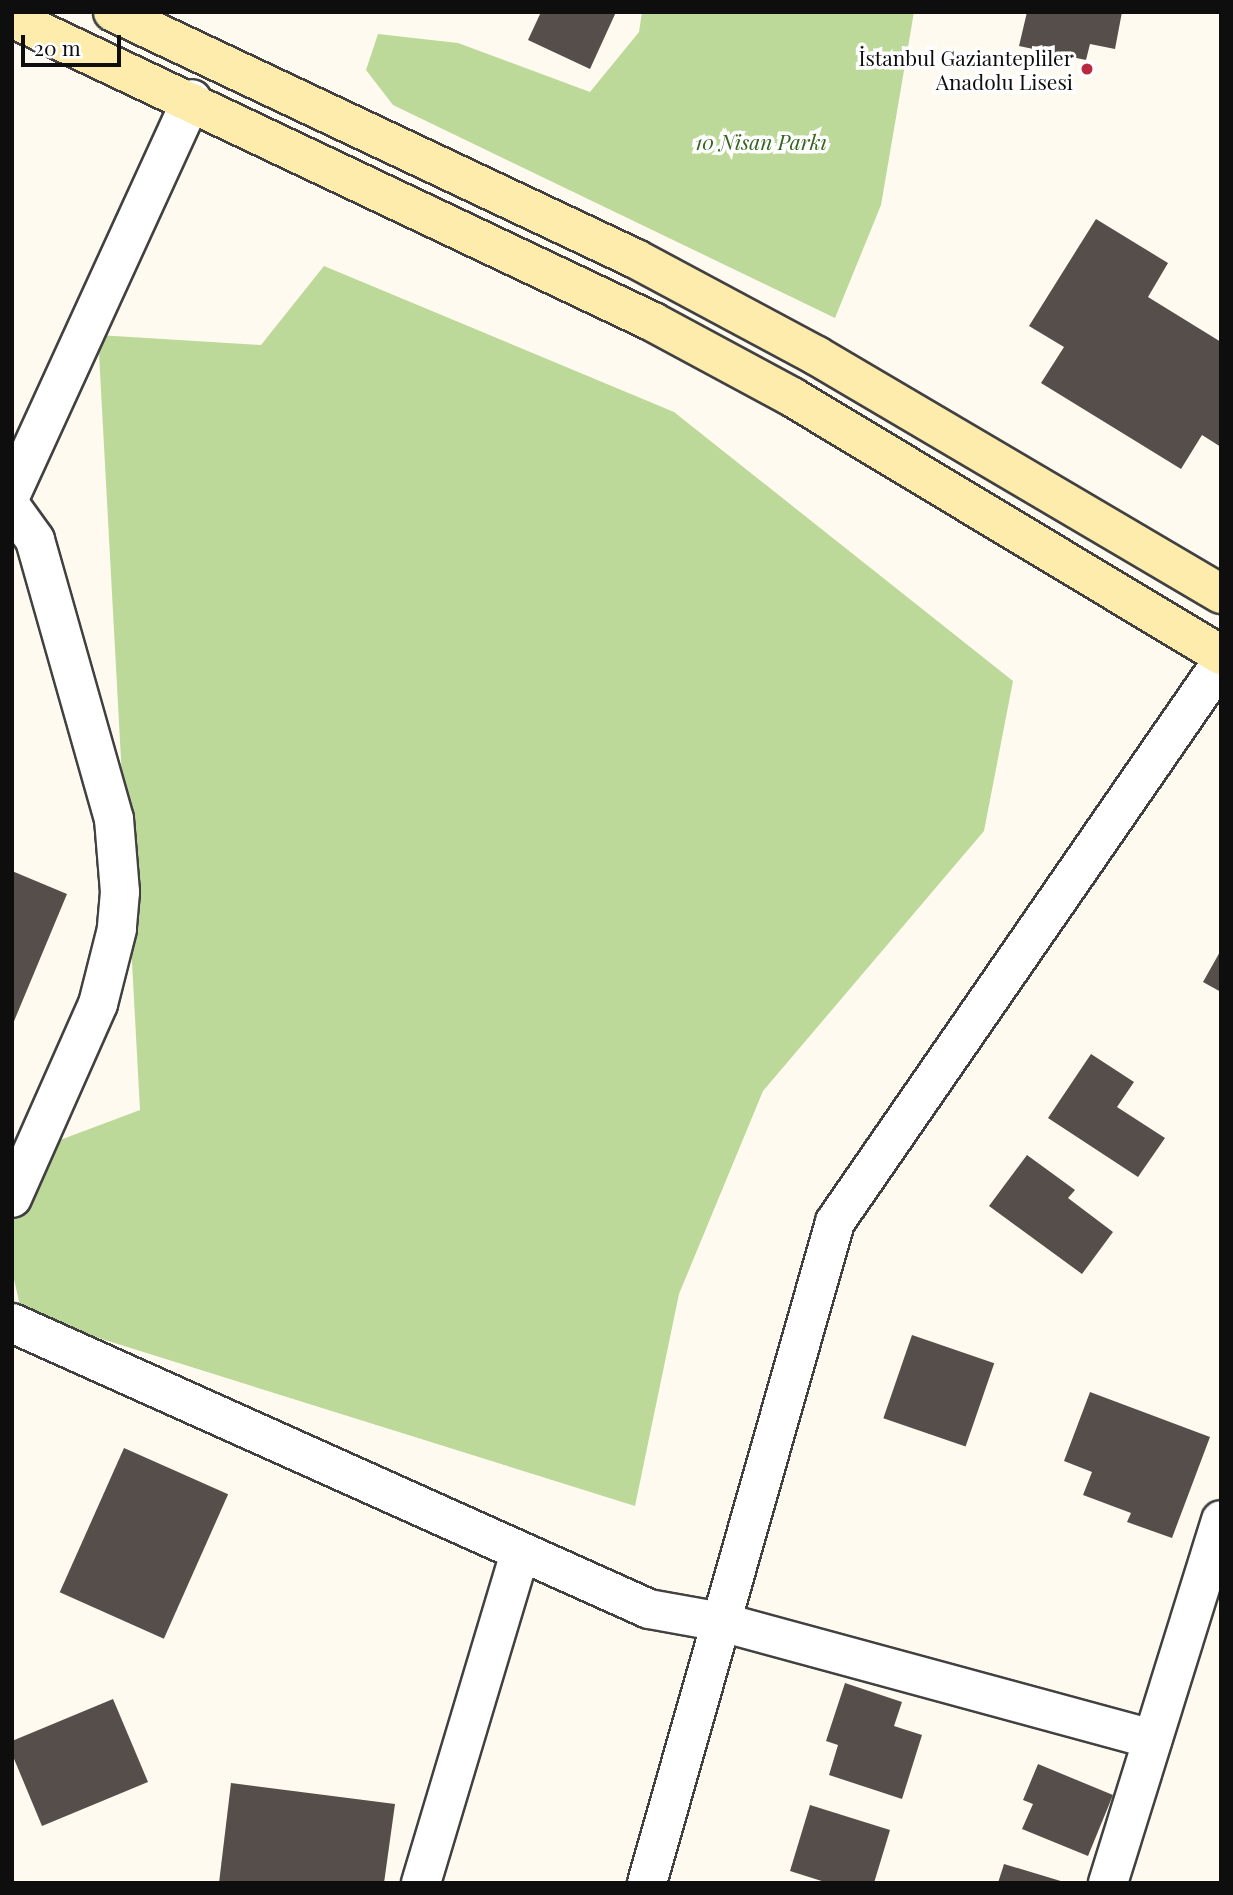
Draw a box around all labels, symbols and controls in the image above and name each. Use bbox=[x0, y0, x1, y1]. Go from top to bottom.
scale bar bbox=[24, 21, 124, 65]
text: 20 m bbox=[34, 33, 81, 61]
place label: İstanbul Gaziantepliler Anadolu Lisesi bbox=[858, 44, 1073, 94]
marker: İstanbul Gaziantepliler Anadolu Lisesi bbox=[1079, 61, 1095, 77]
park label: 10 Nisan Parkı bbox=[695, 128, 827, 154]

